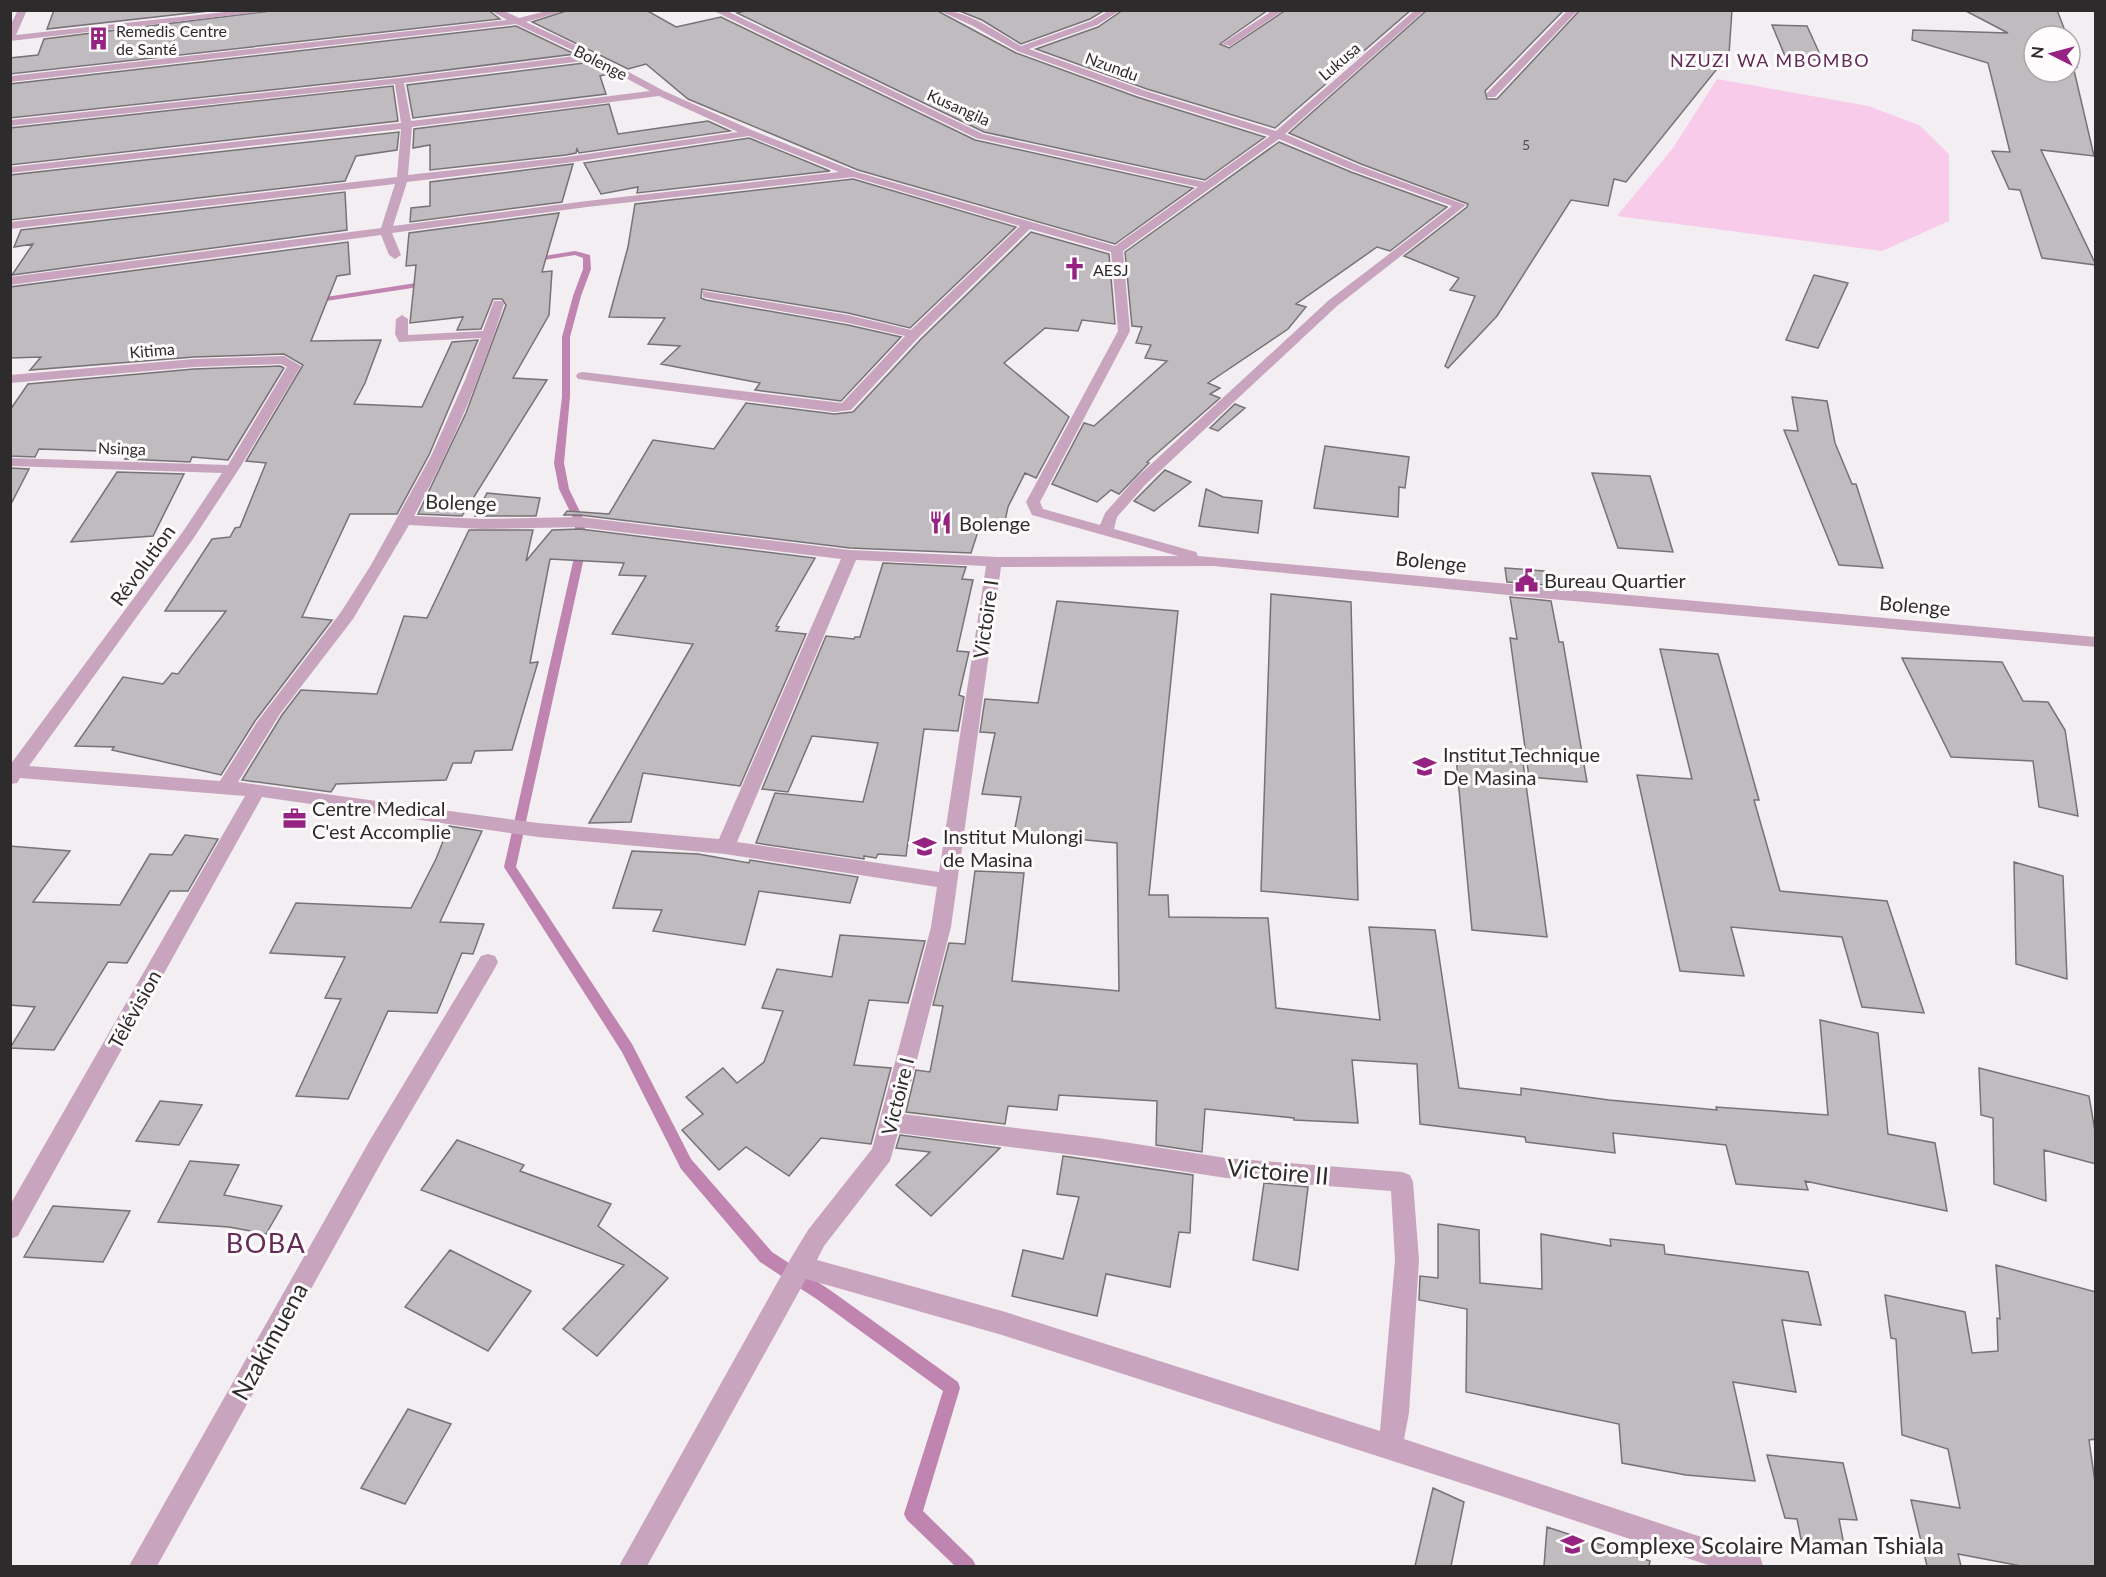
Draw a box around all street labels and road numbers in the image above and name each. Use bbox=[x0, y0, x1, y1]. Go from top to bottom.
street label: Lukusa bbox=[1314, 38, 1364, 84]
street label: Bolenge bbox=[571, 41, 631, 83]
street label: Nzundu bbox=[1083, 48, 1141, 84]
street label: Kusangila bbox=[925, 85, 993, 129]
street label: Kitima bbox=[129, 339, 175, 361]
street label: Nsinga bbox=[98, 438, 146, 458]
street label: Bolenge bbox=[425, 489, 497, 515]
street label: Révolution bbox=[105, 520, 179, 610]
street label: Bolenge bbox=[1394, 545, 1468, 577]
street label: Victoire I bbox=[968, 578, 1002, 660]
street label: Bolenge bbox=[1878, 590, 1952, 620]
street label: Télévision bbox=[103, 966, 165, 1052]
street label: Victoire I bbox=[876, 1055, 918, 1137]
street label: Victoire II bbox=[1226, 1152, 1330, 1190]
street label: Nzakimuena bbox=[225, 1277, 313, 1405]

